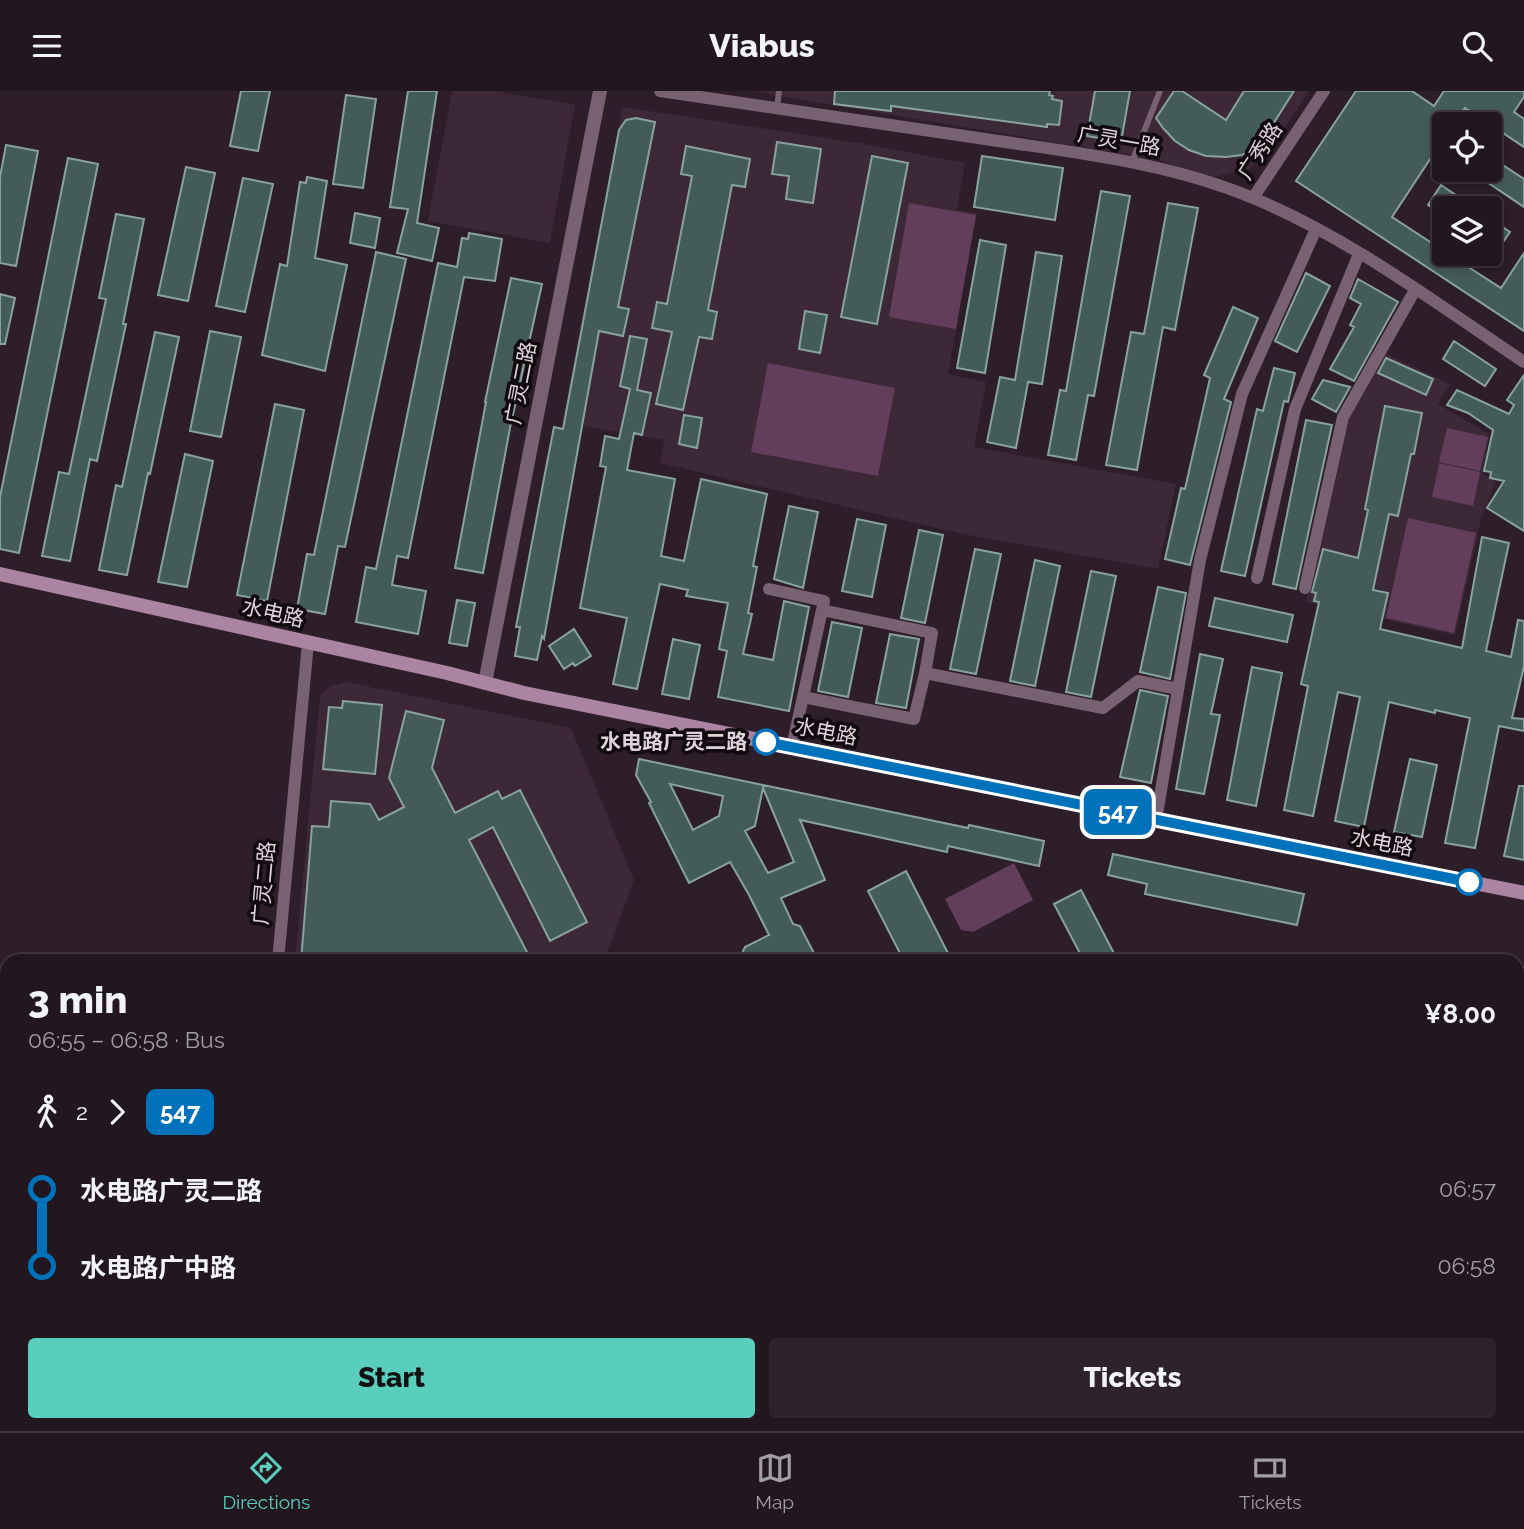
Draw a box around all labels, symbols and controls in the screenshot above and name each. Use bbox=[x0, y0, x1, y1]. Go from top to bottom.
icon: menu bbox=[28, 27, 66, 65]
text: Viabus bbox=[709, 27, 815, 64]
icon: search bbox=[1458, 27, 1496, 65]
map controls bbox=[1432, 112, 1502, 266]
button: locate bbox=[1432, 112, 1502, 182]
street label: 广秀路 bbox=[1232, 118, 1287, 184]
street label: 广灵一路 bbox=[1076, 121, 1163, 160]
button: layers bbox=[1432, 196, 1502, 266]
street label: 广灵二路 bbox=[500, 339, 541, 427]
street label: 水电路 bbox=[240, 593, 307, 632]
street label: 水电路 bbox=[793, 713, 859, 750]
place label: 水电路广灵二路 bbox=[600, 729, 747, 754]
marker: 水电路广灵二路 bbox=[753, 729, 779, 755]
line badge: 547 bbox=[1078, 789, 1158, 835]
text: 547 bbox=[1098, 797, 1138, 826]
street label: 水电路 bbox=[1349, 824, 1415, 861]
street label: 广灵二路 bbox=[247, 840, 280, 926]
unlabelled marker bbox=[1456, 869, 1482, 895]
text: 3 min bbox=[28, 977, 128, 1022]
text: ¥8.00 bbox=[1424, 999, 1496, 1029]
text: 06:55 – 06:58 · Bus bbox=[28, 1026, 225, 1053]
icon: walk bbox=[28, 1093, 66, 1131]
icon: forward bbox=[98, 1093, 136, 1131]
text: 547 bbox=[160, 1097, 200, 1126]
text: 2 bbox=[76, 1098, 88, 1125]
text: 06:57 bbox=[1439, 1175, 1496, 1202]
text: 水电路广灵二路 bbox=[80, 1176, 262, 1206]
text: 06:58 bbox=[1438, 1252, 1496, 1279]
text: 水电路广中路 bbox=[80, 1253, 236, 1283]
button: Start bbox=[28, 1338, 755, 1418]
button: Tickets bbox=[769, 1338, 1496, 1418]
tab: Directions bbox=[223, 1449, 310, 1513]
tab: Map bbox=[755, 1449, 794, 1513]
tab: Tickets bbox=[1239, 1449, 1301, 1513]

